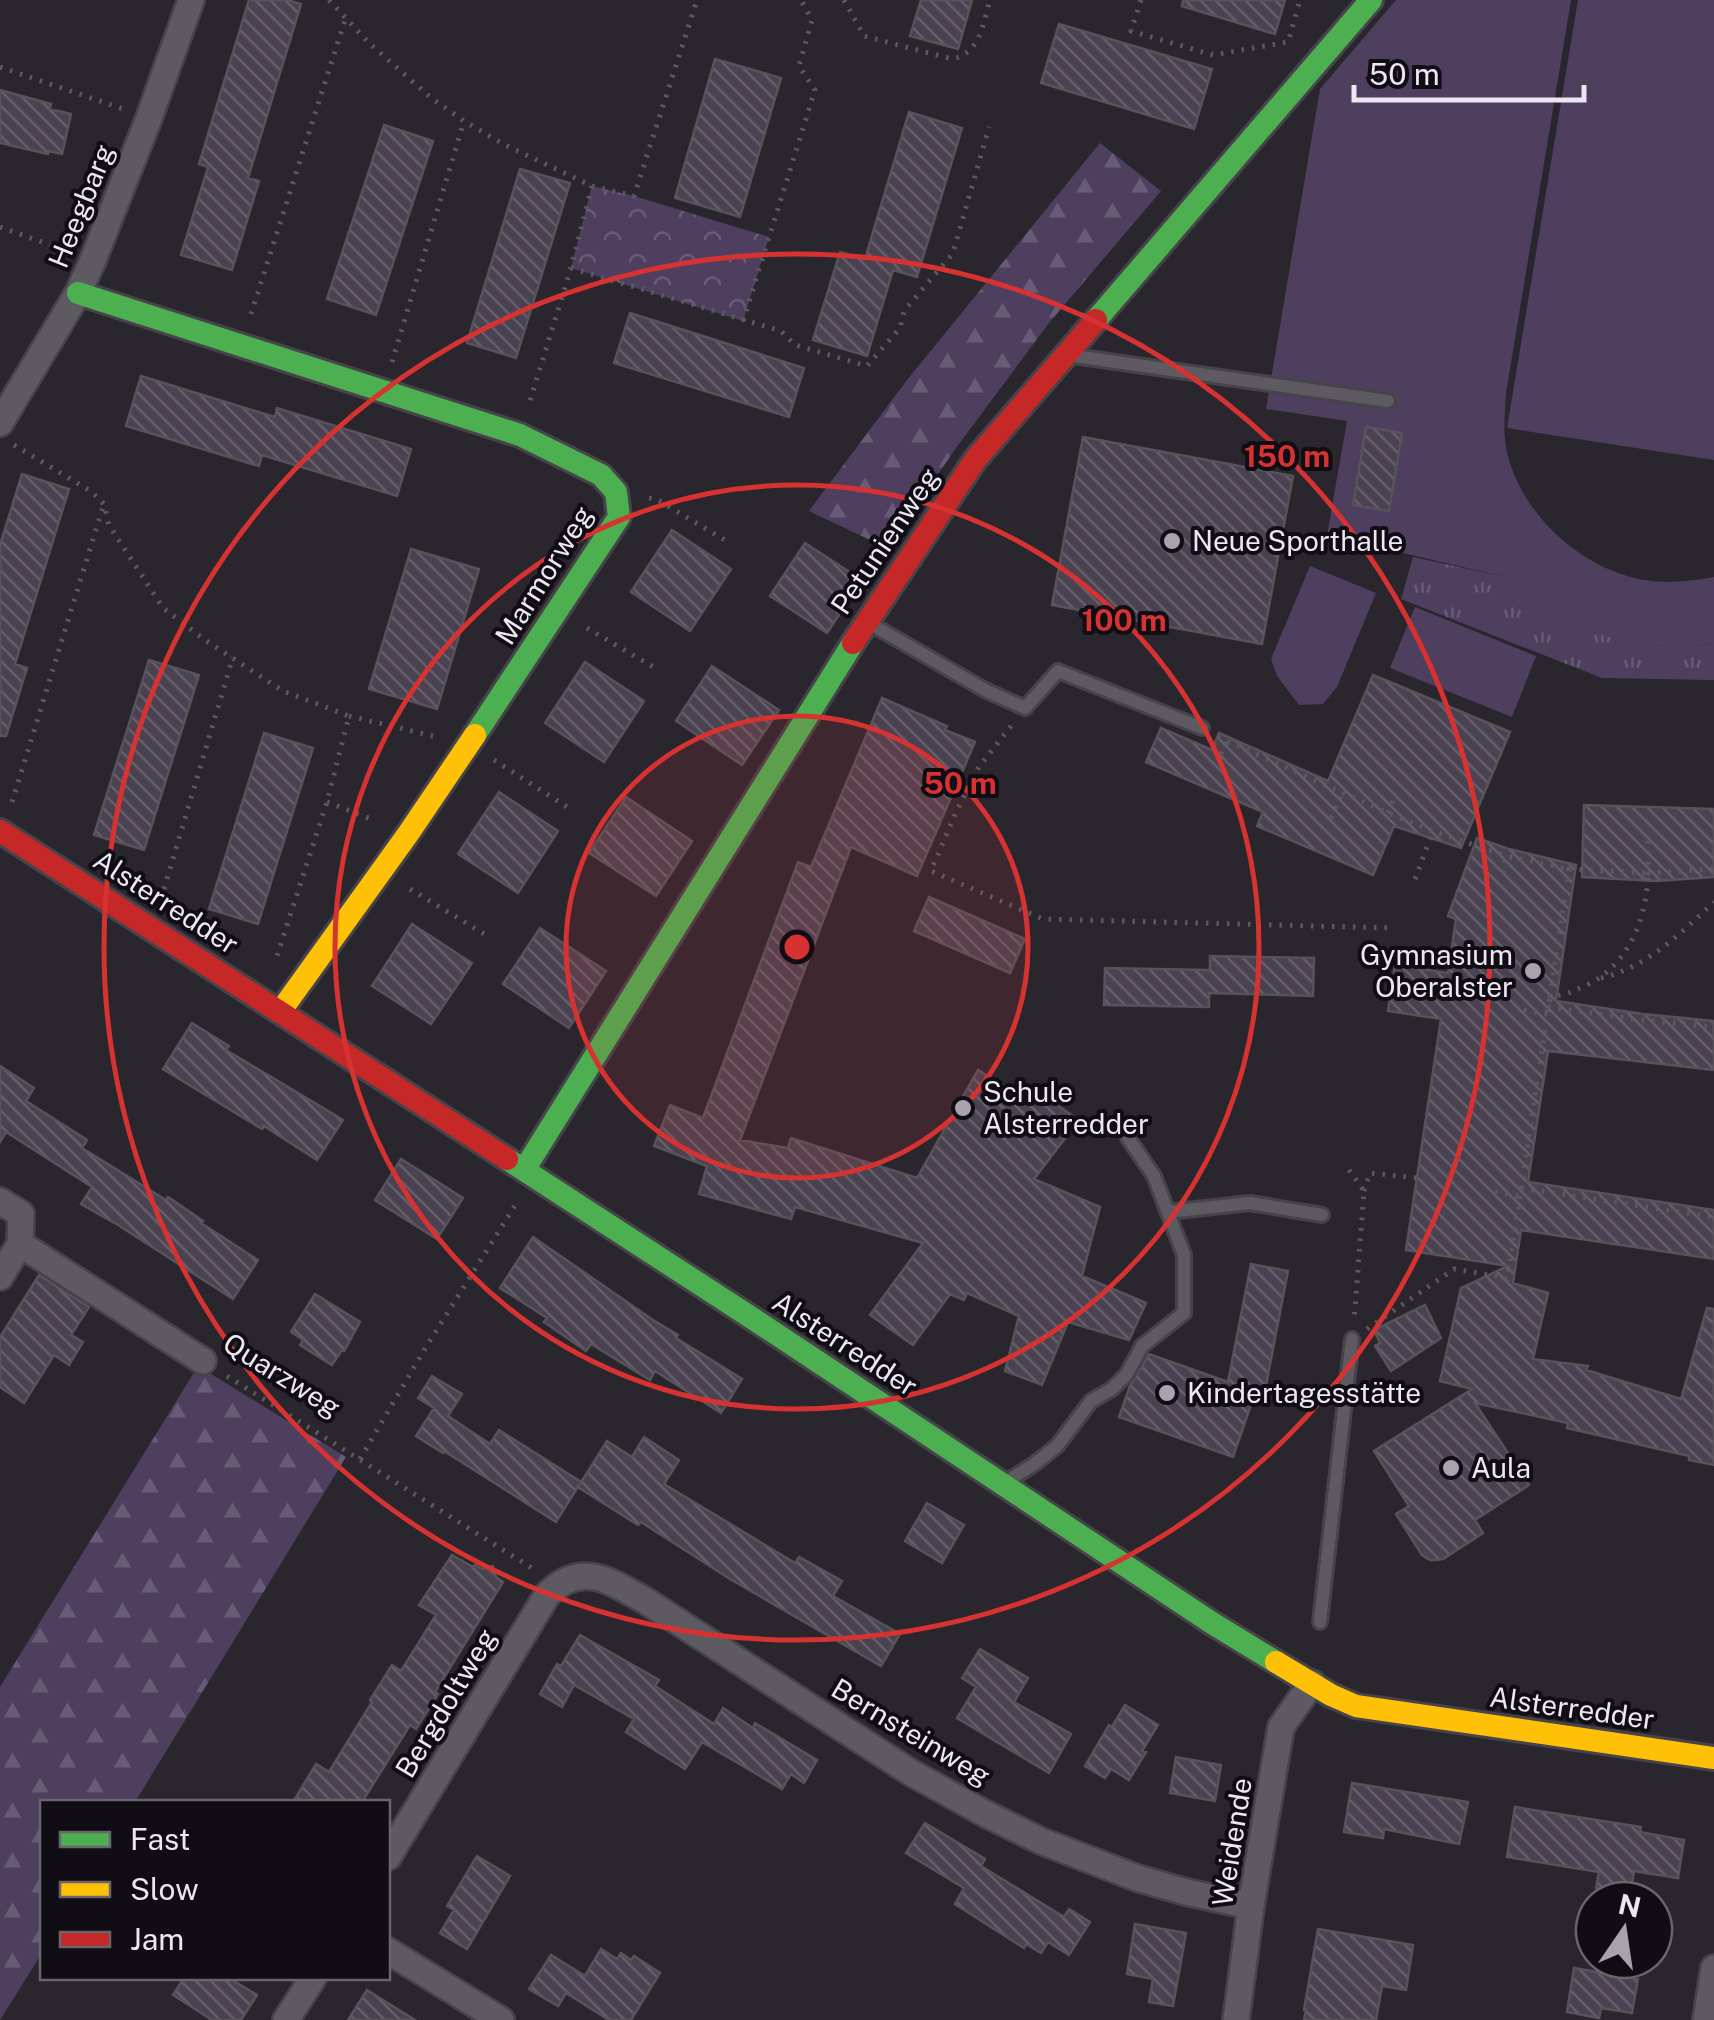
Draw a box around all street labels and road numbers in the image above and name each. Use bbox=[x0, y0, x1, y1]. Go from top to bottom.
street label: Heegbarg bbox=[41, 139, 120, 272]
street label: Petunienweg bbox=[824, 461, 946, 620]
street label: Marmorweg bbox=[488, 499, 599, 650]
street label: Alsterredder bbox=[88, 843, 245, 961]
street label: Alsterredder bbox=[767, 1285, 924, 1403]
street label: Quarzweg bbox=[218, 1326, 347, 1423]
street label: Bergdoltweg bbox=[388, 1622, 503, 1783]
street label: Bernsteinweg bbox=[826, 1671, 997, 1792]
street label: Alsterredder bbox=[1488, 1680, 1657, 1735]
street label: Weidende bbox=[1205, 1775, 1258, 1908]

